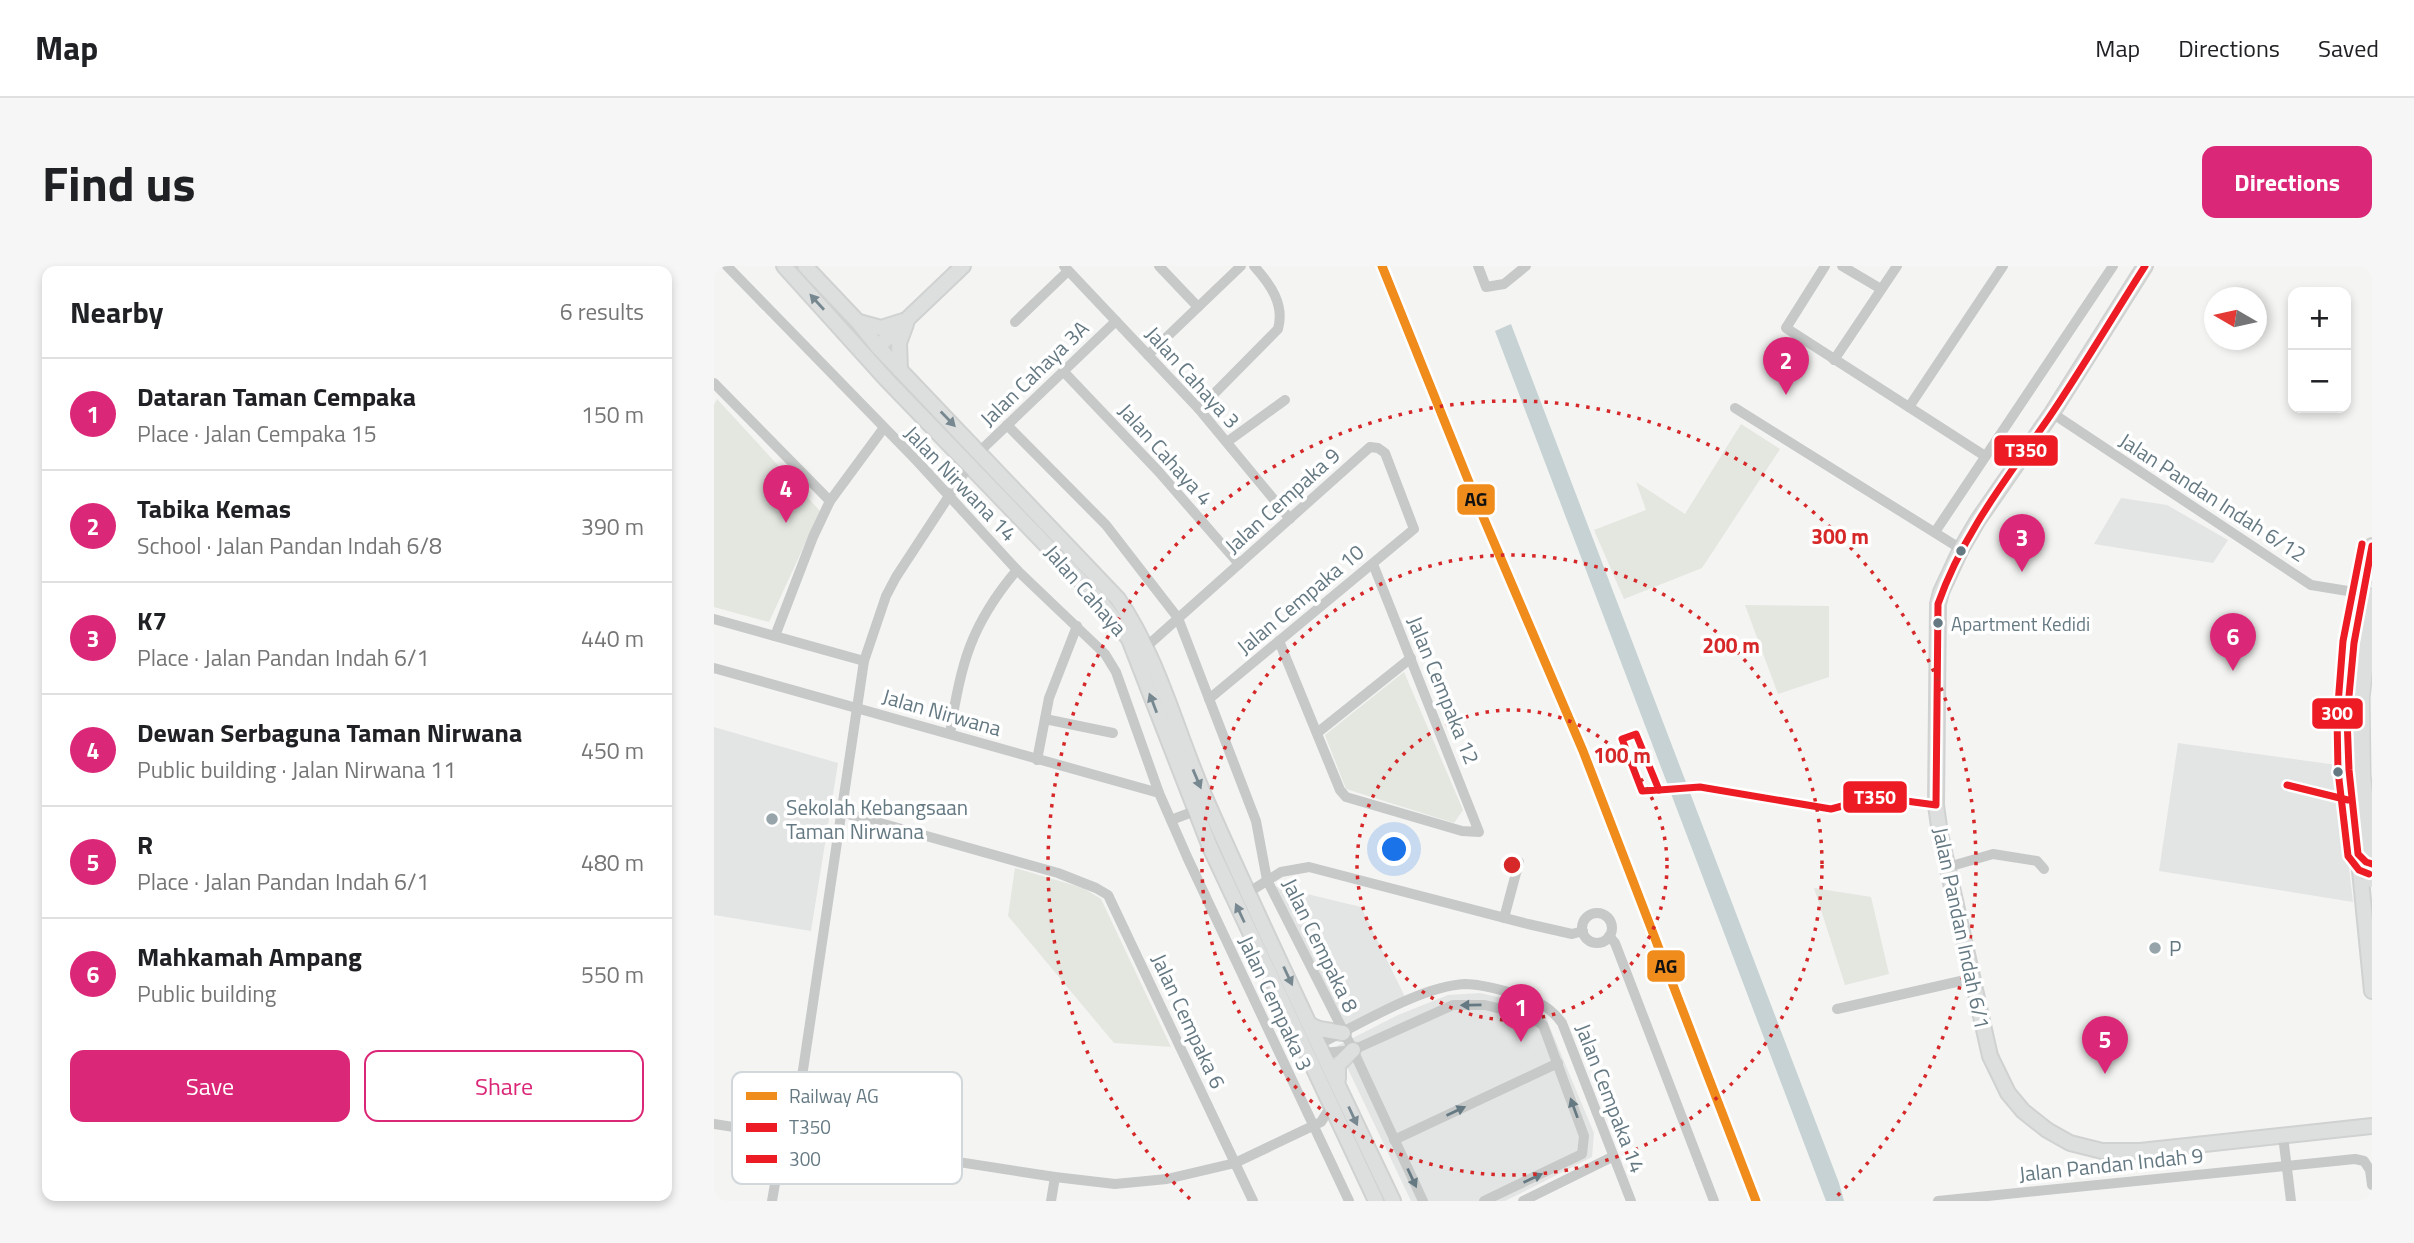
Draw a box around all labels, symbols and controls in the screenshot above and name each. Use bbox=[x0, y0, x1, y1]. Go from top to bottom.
text: Map bbox=[35, 23, 98, 73]
text: Map bbox=[2095, 30, 2140, 66]
text: Directions bbox=[2178, 30, 2280, 66]
text: Saved bbox=[2318, 30, 2379, 66]
text: Find us bbox=[42, 145, 196, 220]
button: Directions bbox=[2202, 146, 2372, 218]
north arrow bbox=[2204, 287, 2267, 350]
map controls bbox=[2288, 287, 2351, 413]
button: + bbox=[2288, 287, 2351, 350]
text: Nearby bbox=[70, 289, 163, 335]
text: 6 results bbox=[560, 294, 644, 329]
one-way arrow bbox=[810, 294, 826, 311]
street label: Jalan Cahaya 3A bbox=[972, 312, 1096, 433]
street label: Jalan Cahaya 3 bbox=[1138, 319, 1248, 435]
pin: 2 bbox=[1763, 337, 1809, 395]
button: − bbox=[2288, 350, 2351, 413]
text: Dataran Taman Cempaka bbox=[137, 377, 416, 416]
street label: Jalan Cahaya 4 bbox=[1111, 396, 1221, 512]
text: 1 bbox=[87, 397, 99, 432]
text: 150 m bbox=[581, 397, 644, 432]
one-way arrow bbox=[939, 410, 955, 427]
text: Place · Jalan Cempaka 15 bbox=[137, 416, 377, 451]
street label: Jalan Nirwana 14 bbox=[897, 418, 1025, 548]
street label: Jalan Pandan Indah 6/12 bbox=[2113, 424, 2313, 570]
line badge: T350 bbox=[1993, 434, 2059, 467]
text: T350 bbox=[2005, 435, 2047, 464]
street label: Jalan Cempaka 9 bbox=[1217, 439, 1347, 561]
pin: 4 bbox=[763, 465, 809, 523]
line badge: AG bbox=[1456, 483, 1496, 516]
text: AG bbox=[1465, 484, 1487, 513]
text: Tabika Kemas bbox=[137, 489, 291, 528]
text: 2 bbox=[87, 509, 99, 544]
text: 390 m bbox=[581, 509, 644, 544]
pin: 3 bbox=[1999, 514, 2045, 572]
text: 300 m bbox=[1811, 520, 1869, 552]
text: School · Jalan Pandan Indah 6/8 bbox=[137, 528, 442, 563]
street label: Jalan Cempaka 10 bbox=[1229, 536, 1371, 662]
street label: Jalan Cahaya bbox=[1037, 537, 1135, 643]
unlabelled marker bbox=[1954, 544, 1968, 558]
text: K7 bbox=[137, 601, 167, 640]
place label: Apartment Kedidi bbox=[1951, 609, 2090, 638]
street label: Jalan Cempaka 12 bbox=[1400, 611, 1488, 769]
pin: 6 bbox=[2210, 613, 2256, 671]
marker: Apartment Kedidi bbox=[1931, 616, 1945, 630]
text: 3 bbox=[87, 621, 99, 656]
text: 440 m bbox=[581, 621, 644, 656]
text: 200 m bbox=[1702, 629, 1760, 661]
text: Place · Jalan Pandan Indah 6/1 bbox=[137, 640, 429, 675]
street label: Jalan Nirwana bbox=[879, 680, 1006, 744]
one-way arrow bbox=[1148, 692, 1159, 713]
line badge: 300 bbox=[2311, 697, 2364, 730]
text: 300 bbox=[2321, 698, 2353, 727]
text: Dewan Serbaguna Taman Nirwana bbox=[137, 713, 522, 752]
text: 4 bbox=[87, 733, 99, 768]
text: 450 m bbox=[581, 733, 644, 768]
text: 100 m bbox=[1593, 739, 1651, 771]
text: Public building · Jalan Nirwana 11 bbox=[137, 752, 456, 787]
unlabelled marker bbox=[2331, 765, 2345, 779]
one-way arrow bbox=[1191, 769, 1203, 789]
line badge: T350 bbox=[1842, 780, 1908, 814]
text: T350 bbox=[1854, 782, 1896, 811]
place label: Sekolah Kebangsaan Taman Nirwana bbox=[786, 791, 968, 847]
marker: Sekolah Kebangsaan Taman Nirwana bbox=[764, 811, 780, 827]
street label: Jalan Pandan Indah 6/1 bbox=[1925, 824, 1999, 1032]
text: R bbox=[137, 825, 153, 864]
your location bbox=[1377, 832, 1411, 866]
text: 5 bbox=[87, 845, 99, 880]
text: 480 m bbox=[581, 845, 644, 880]
centre of rings bbox=[1500, 853, 1524, 877]
text: Place · Jalan Pandan Indah 6/1 bbox=[137, 864, 429, 899]
street label: Jalan Cempaka 8 bbox=[1275, 873, 1367, 1018]
one-way arrow bbox=[1234, 903, 1246, 923]
street label: Jalan Cempaka 3 bbox=[1231, 930, 1321, 1076]
place label: P bbox=[2169, 932, 2181, 964]
text: Mahkamah Ampang bbox=[137, 937, 362, 976]
marker: P bbox=[2147, 940, 2163, 956]
street label: Jalan Cempaka 6 bbox=[1144, 948, 1234, 1094]
line badge: AG bbox=[1646, 949, 1686, 983]
text: AG bbox=[1655, 951, 1677, 980]
text: 6 bbox=[87, 957, 99, 992]
text: 550 m bbox=[581, 957, 644, 992]
one-way arrow bbox=[1282, 966, 1293, 986]
text: Public building bbox=[137, 976, 276, 1011]
pin: 1 bbox=[1498, 984, 1544, 1042]
one-way arrow bbox=[1459, 999, 1481, 1010]
pin: 5 bbox=[2082, 1016, 2128, 1074]
street label: Jalan Cempaka 14 bbox=[1568, 1019, 1654, 1177]
button: Save bbox=[70, 1050, 350, 1122]
button: Share bbox=[364, 1050, 644, 1122]
legend bbox=[732, 1072, 962, 1184]
text: Railway AG bbox=[789, 1081, 879, 1110]
one-way arrow bbox=[1569, 1098, 1580, 1119]
one-way arrow bbox=[1446, 1105, 1466, 1117]
one-way arrow bbox=[1347, 1106, 1359, 1126]
text: T350 bbox=[789, 1112, 831, 1141]
street label: Jalan Pandan Indah 9 bbox=[2017, 1138, 2205, 1190]
text: 300 bbox=[789, 1144, 821, 1173]
one-way arrow bbox=[1407, 1168, 1418, 1189]
one-way arrow bbox=[1523, 1172, 1543, 1183]

